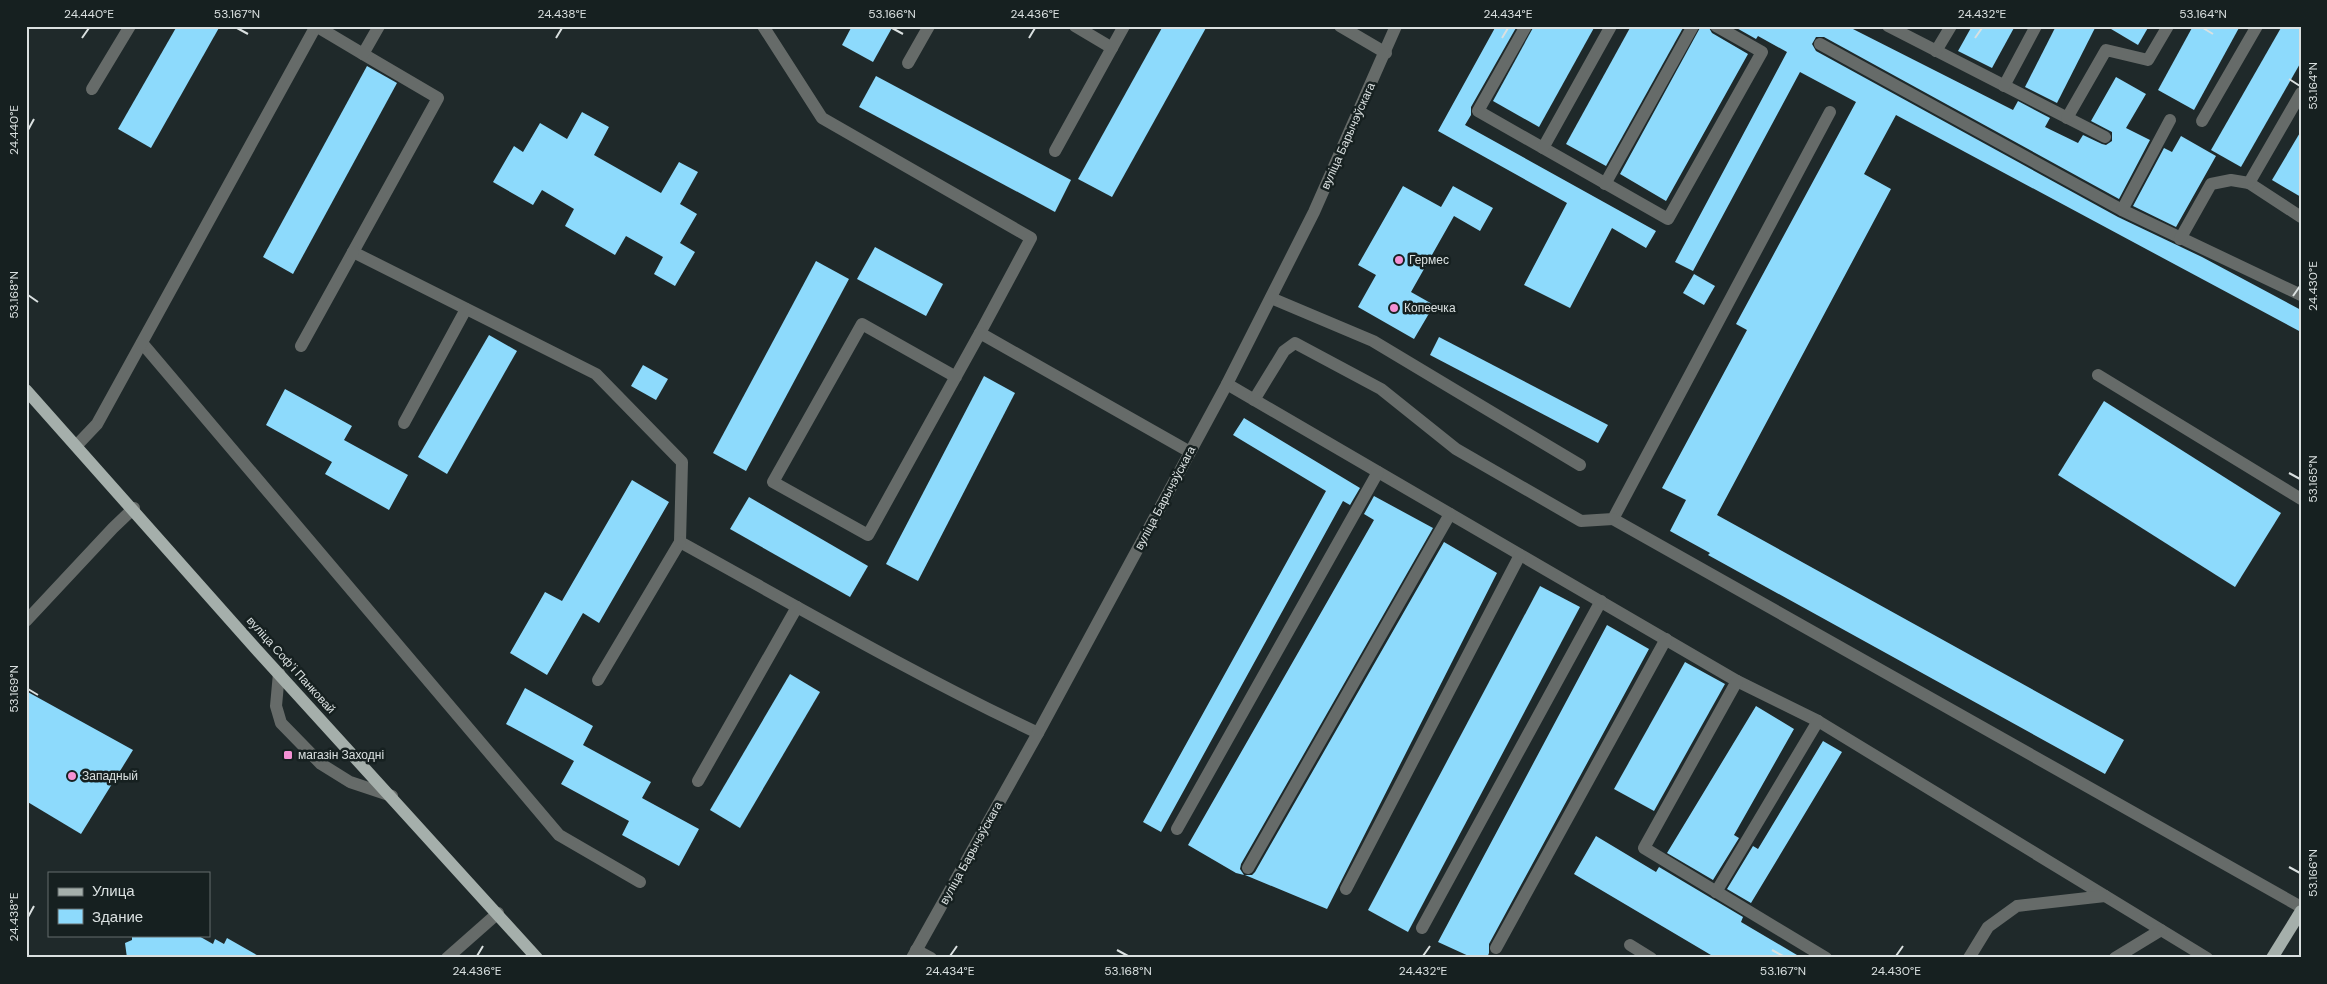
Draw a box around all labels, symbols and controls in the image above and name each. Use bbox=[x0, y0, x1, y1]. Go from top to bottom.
text: 24.440°E bbox=[64, 6, 114, 22]
text: 53.167°N bbox=[214, 6, 260, 22]
text: 24.438°E bbox=[538, 6, 587, 22]
text: 53.166°N bbox=[868, 6, 916, 22]
text: 24.436°E bbox=[1010, 6, 1060, 22]
text: 24.434°E bbox=[1484, 6, 1533, 22]
text: 24.432°E bbox=[1958, 6, 2006, 22]
text: 53.164°N bbox=[2179, 6, 2227, 22]
text: 53.164°N bbox=[2305, 62, 2321, 110]
street label: вуліца Барычэўскага bbox=[1317, 80, 1379, 192]
text: 24.440°E bbox=[6, 105, 22, 155]
place label: Гермес bbox=[1409, 252, 1449, 268]
marker: Гермес bbox=[1393, 254, 1405, 266]
text: 24.430°E bbox=[2305, 261, 2321, 311]
text: 53.168°N bbox=[6, 271, 22, 319]
place label: Копеечка bbox=[1404, 300, 1456, 316]
marker: Копеечка bbox=[1388, 302, 1400, 314]
street label: вуліца Барычэўскага bbox=[1131, 443, 1199, 553]
text: 53.165°N bbox=[2305, 455, 2321, 503]
street label: вуліца Софʼі Панковай bbox=[243, 613, 339, 717]
text: 53.169°N bbox=[6, 665, 22, 713]
place label: магазін Заходні bbox=[298, 747, 384, 763]
marker: магазін Заходні bbox=[282, 749, 294, 761]
place label: Западный bbox=[82, 768, 138, 784]
marker: Западный bbox=[66, 770, 78, 782]
street label: вуліца Барычэўскага bbox=[936, 798, 1006, 907]
text: 53.166°N bbox=[2305, 849, 2321, 897]
legend bbox=[48, 872, 210, 936]
text: Улица bbox=[92, 881, 135, 901]
text: 24.438°E bbox=[6, 892, 22, 941]
text: Здание bbox=[92, 907, 143, 927]
text: 24.436°E bbox=[452, 963, 502, 979]
text: 24.434°E bbox=[926, 963, 975, 979]
text: 53.168°N bbox=[1104, 963, 1152, 979]
text: 24.432°E bbox=[1399, 963, 1447, 979]
text: 53.167°N bbox=[1760, 963, 1806, 979]
text: 24.430°E bbox=[1871, 963, 1921, 979]

